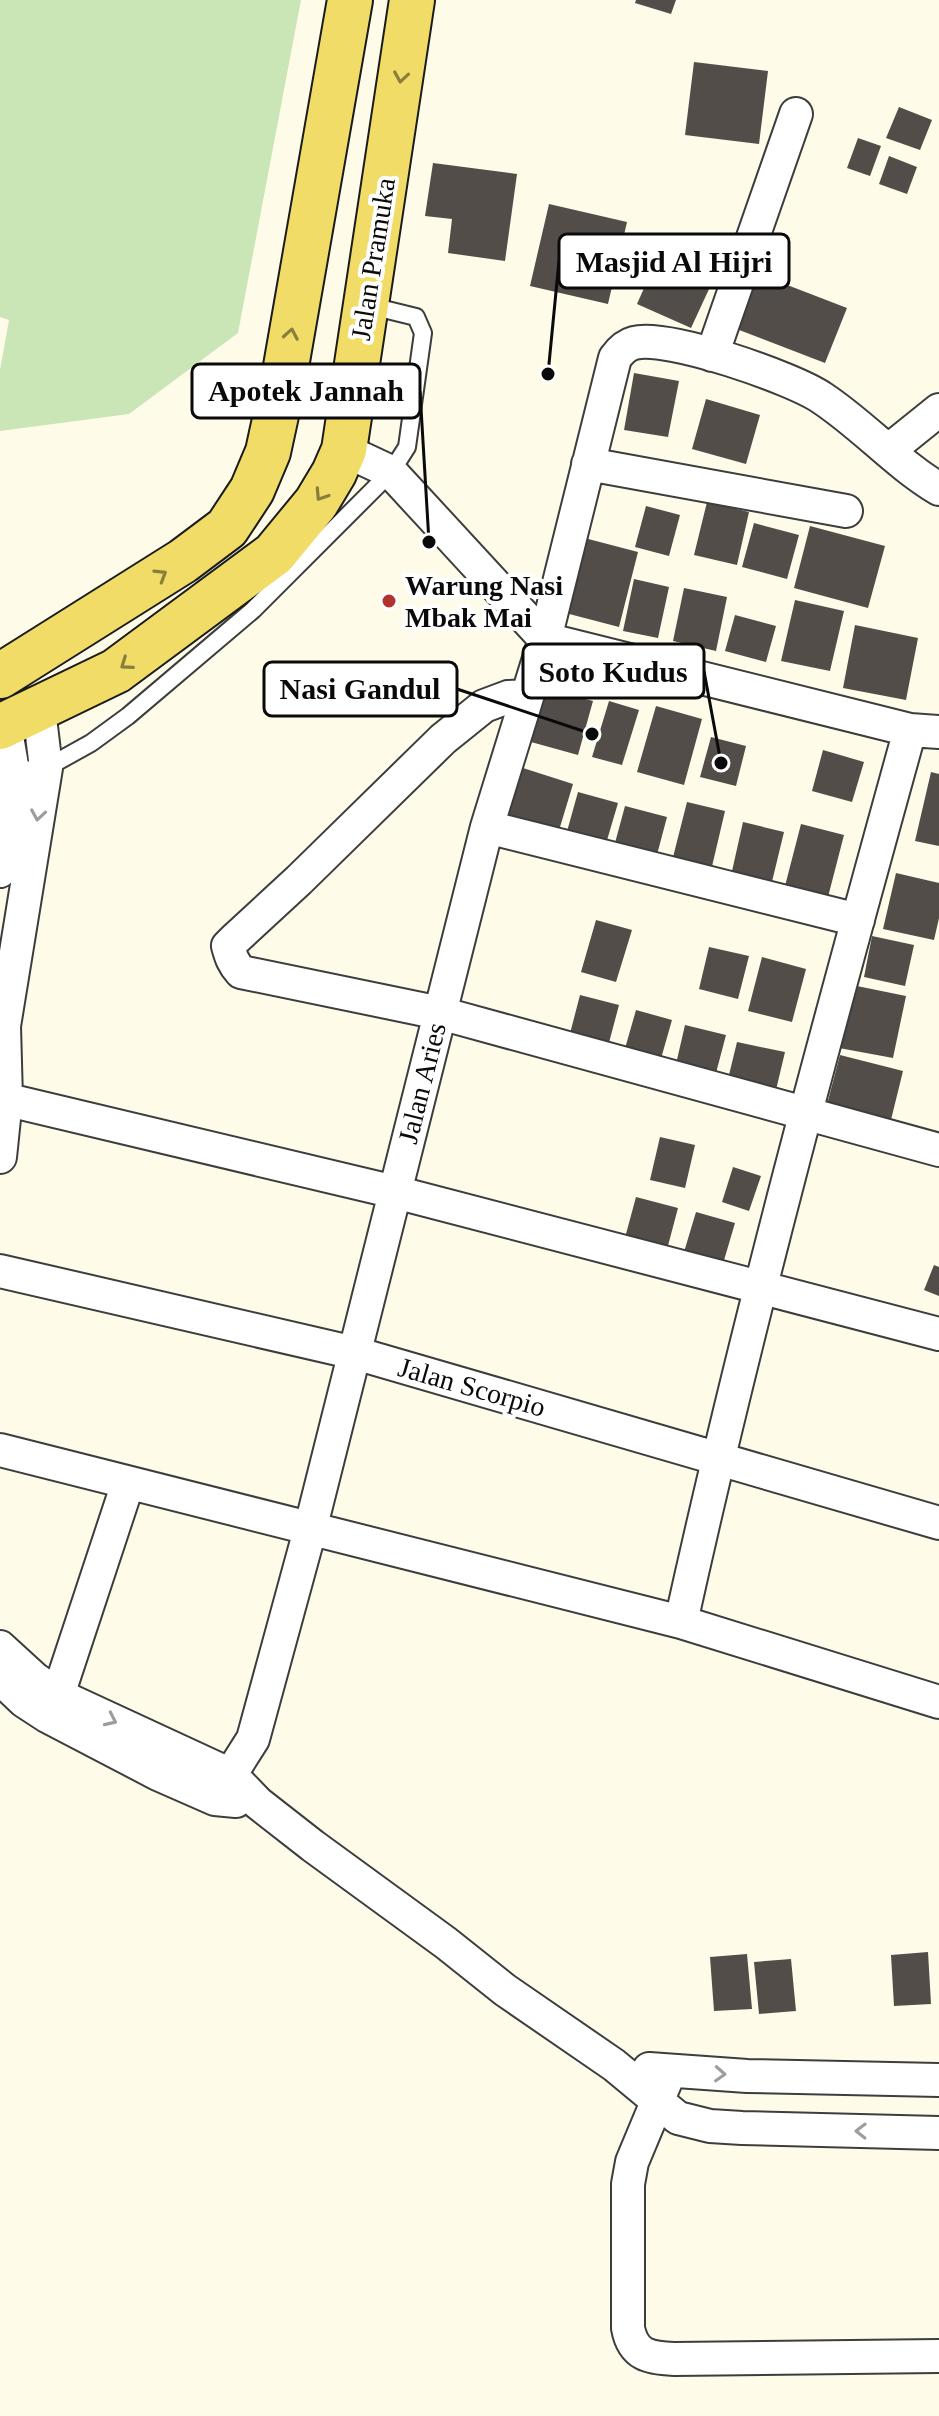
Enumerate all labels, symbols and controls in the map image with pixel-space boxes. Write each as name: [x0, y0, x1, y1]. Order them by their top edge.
one-way arrow: [393, 70, 410, 84]
street label: Jalan Pramuka: [345, 175, 401, 342]
callout: Masjid Al Hijri: [559, 234, 789, 288]
text: Masjid Al Hijri: [576, 245, 772, 278]
one-way arrow: [282, 327, 299, 341]
callout: Apotek Jannah: [192, 364, 420, 418]
text: Apotek Jannah: [208, 374, 404, 407]
one-way arrow: [315, 486, 330, 501]
one-way arrow: [152, 569, 167, 585]
place label: Warung Nasi Mbak Mai: [405, 570, 563, 633]
marker: Warung Nasi Mbak Mai: [380, 592, 398, 610]
callout: Soto Kudus: [523, 644, 704, 698]
one-way arrow: [120, 654, 134, 669]
text: Soto Kudus: [538, 655, 688, 688]
callout: Nasi Gandul: [264, 662, 457, 716]
text: Nasi Gandul: [280, 672, 440, 705]
one-way arrow: [31, 808, 48, 821]
street label: Jalan Aries: [392, 1019, 452, 1147]
street label: Jalan Scorpio: [395, 1351, 549, 1423]
one-way arrow: [103, 1710, 117, 1726]
one-way arrow: [714, 2065, 727, 2082]
one-way arrow: [854, 2123, 867, 2140]

